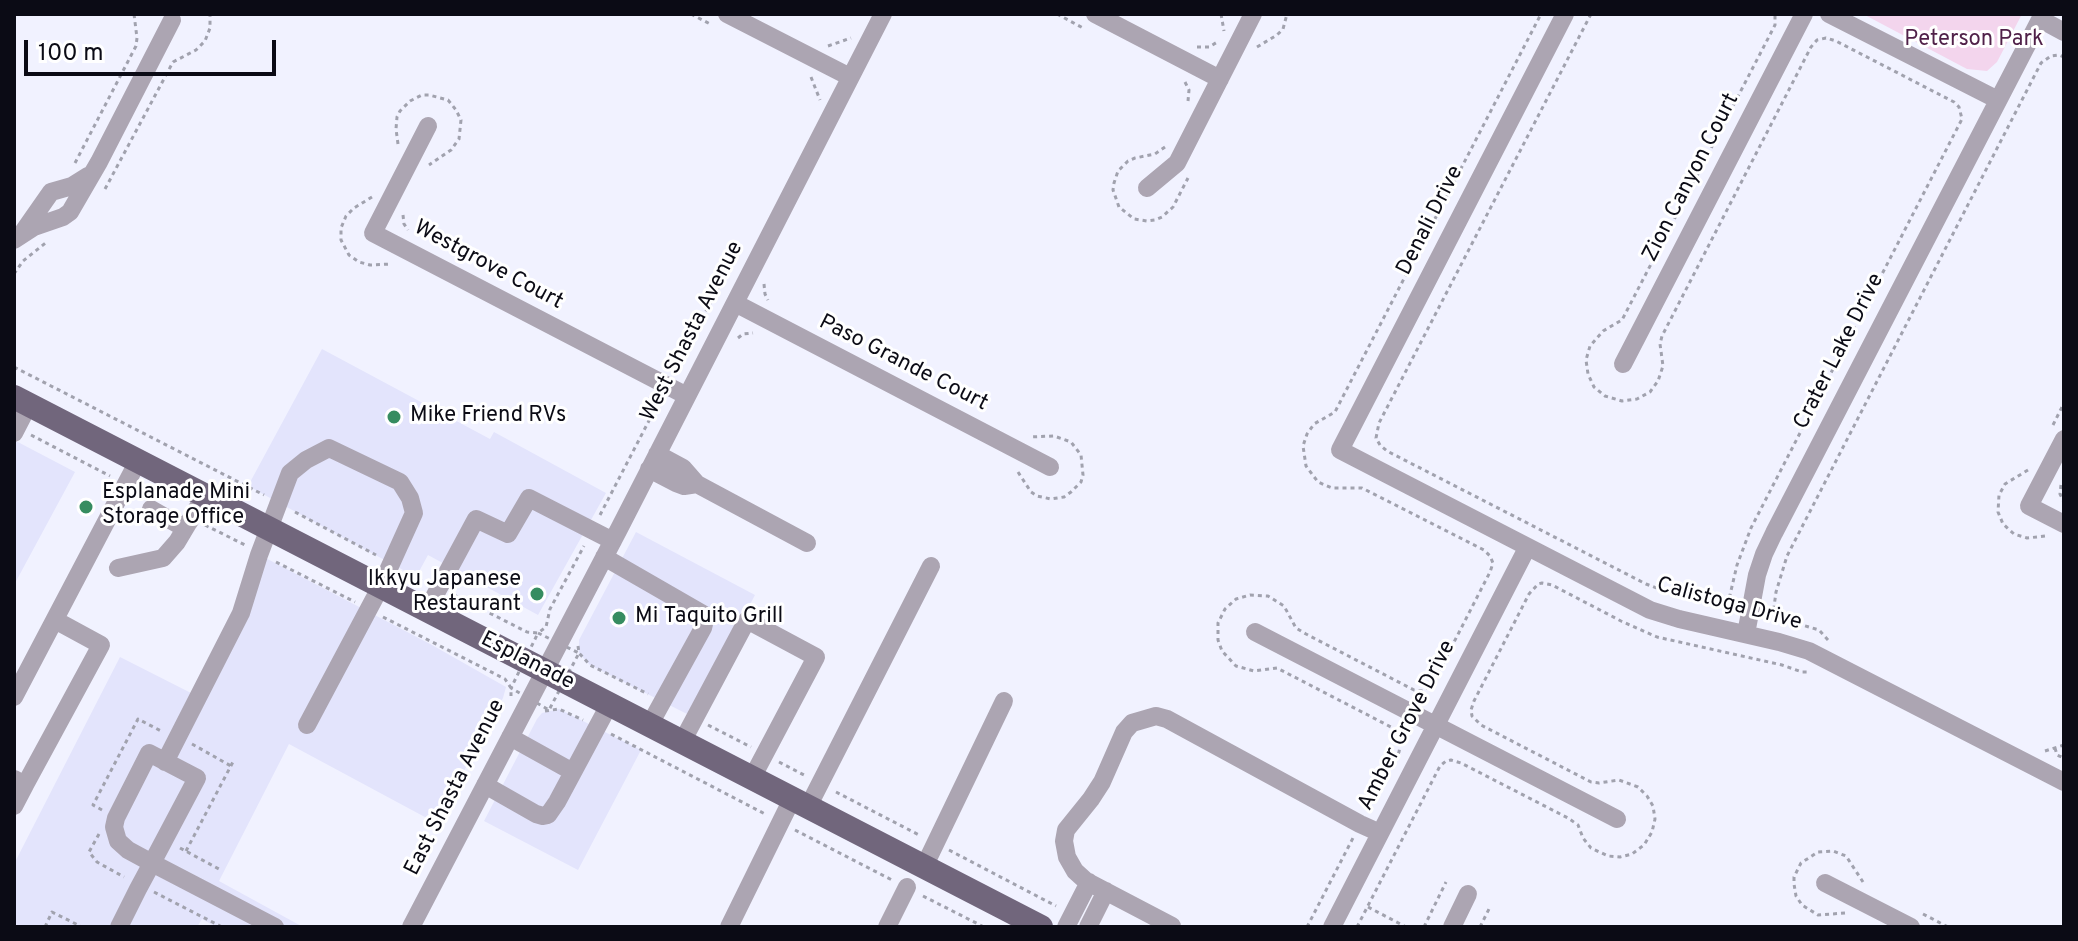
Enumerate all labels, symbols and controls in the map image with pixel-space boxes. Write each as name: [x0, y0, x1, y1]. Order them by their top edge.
scale bar: [28, 24, 280, 74]
park label: Peterson Park: [1904, 28, 2044, 54]
text: 100 m: [38, 39, 104, 69]
street label: Zion Canyon Court: [1638, 89, 1746, 267]
street label: Denali Drive: [1392, 162, 1470, 280]
street label: Westgrove Court: [409, 216, 567, 316]
street label: West Shasta Avenue: [636, 237, 750, 427]
street label: Crater Lake Drive: [1789, 270, 1891, 434]
street label: Paso Grande Court: [814, 310, 992, 418]
place label: Mike Friend RVs: [410, 404, 566, 430]
marker: Mike Friend RVs: [385, 408, 403, 426]
place label: Esplanade Mini Storage Office: [102, 481, 250, 532]
marker: Esplanade Mini Storage Office: [77, 498, 95, 516]
place label: Ikkyu Japanese Restaurant: [368, 568, 521, 620]
street label: Calistoga Drive: [1653, 573, 1805, 637]
marker: Ikkyu Japanese Restaurant: [528, 585, 546, 603]
place label: Mi Taquito Grill: [635, 605, 783, 631]
marker: Mi Taquito Grill: [610, 609, 628, 627]
street label: Esplanade: [476, 627, 578, 697]
street label: Amber Grove Drive: [1354, 636, 1462, 816]
street label: East Shasta Avenue: [400, 696, 512, 880]

